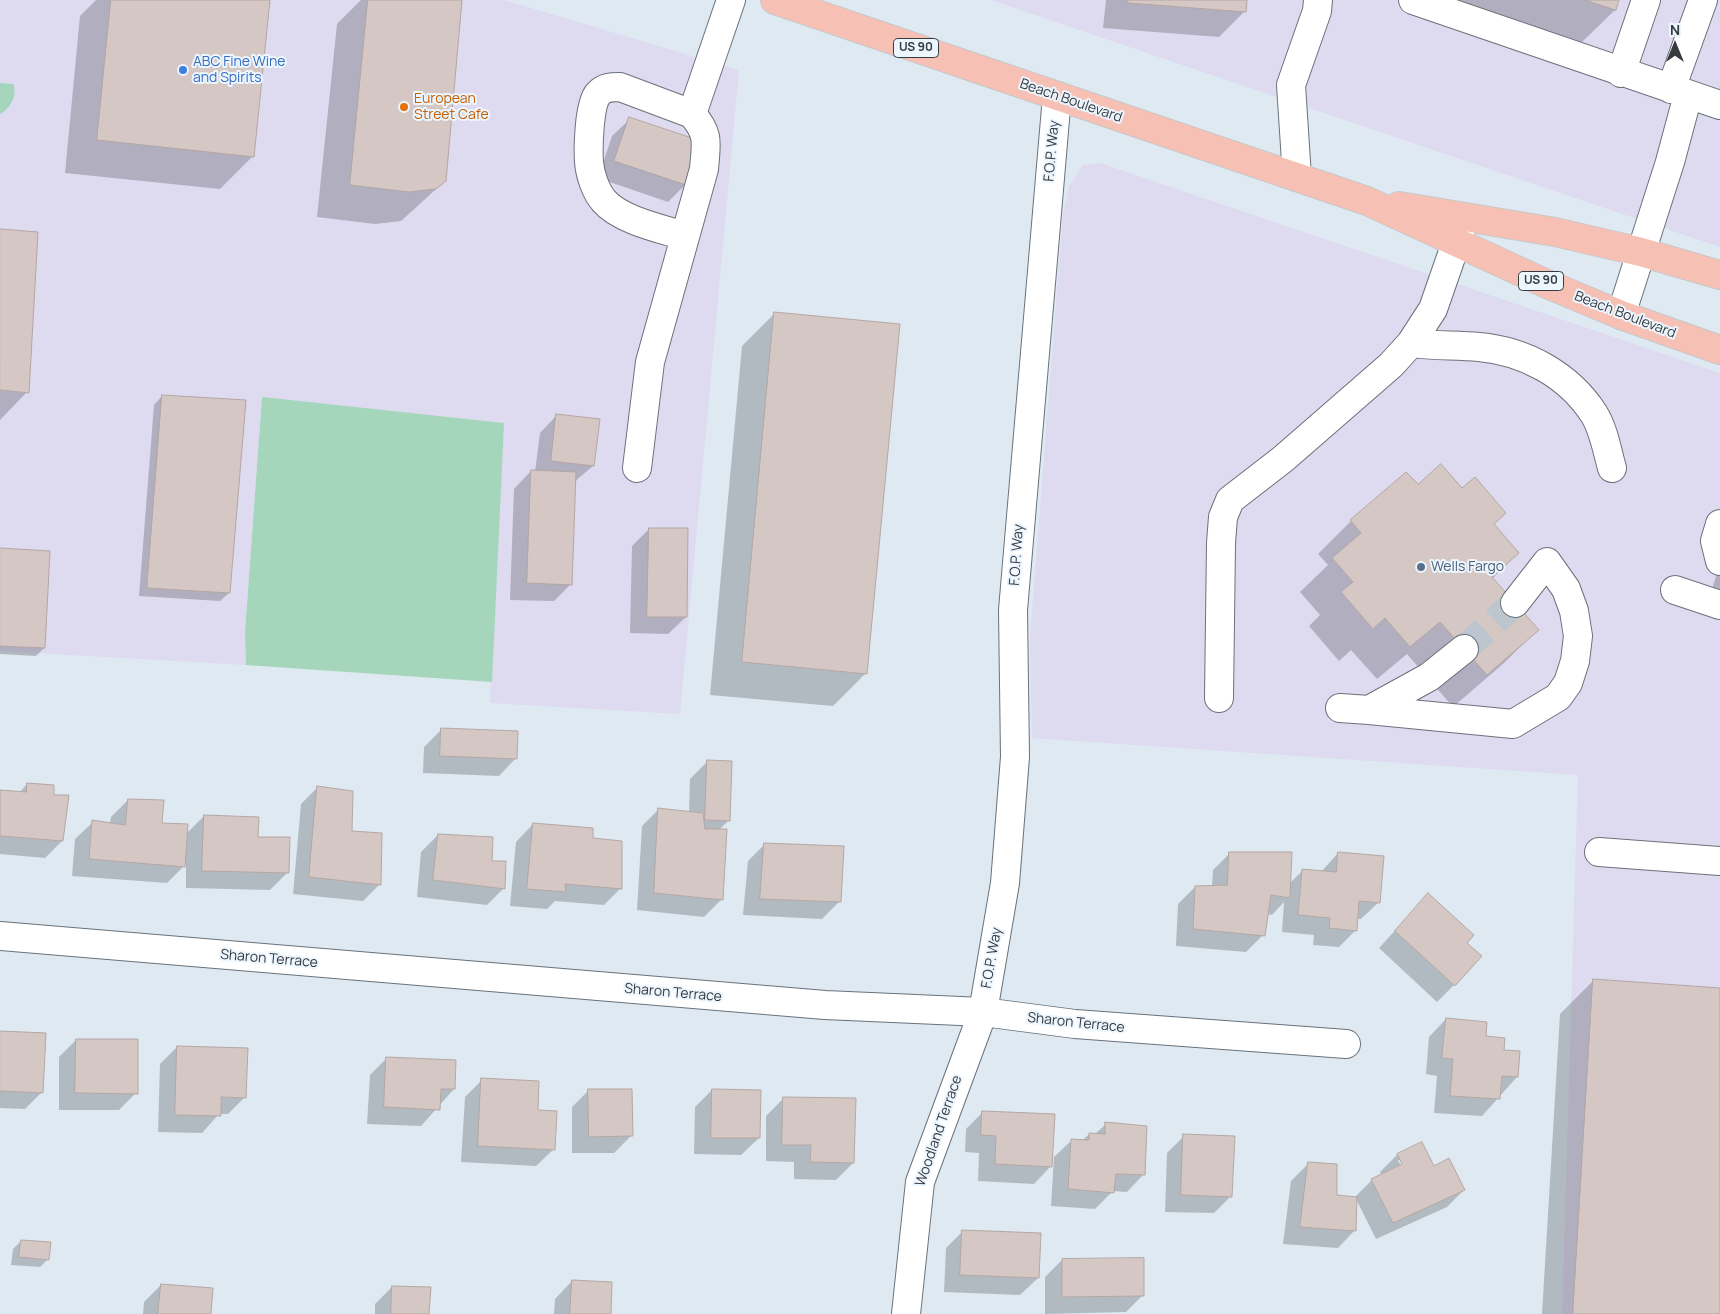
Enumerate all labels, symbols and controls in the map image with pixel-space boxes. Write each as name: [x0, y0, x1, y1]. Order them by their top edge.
north arrow: [1650, 20, 1700, 70]
text: N: [1670, 20, 1680, 39]
road number: US 90: [894, 38, 938, 58]
place label: ABC Fine Wine and Spirits: [193, 54, 285, 86]
marker: ABC Fine Wine and Spirits: [177, 64, 189, 76]
street label: Beach Boulevard: [1018, 76, 1124, 126]
place label: European Street Cafe: [414, 91, 489, 124]
marker: European Street Cafe: [398, 101, 410, 113]
street label: F.O.P. Way: [1041, 120, 1063, 182]
road number: US 90: [1518, 272, 1564, 290]
street label: Beach Boulevard: [1572, 288, 1678, 342]
street label: F.O.P. Way: [1006, 524, 1028, 586]
place label: Wells Fargo: [1431, 559, 1504, 575]
marker: Wells Fargo: [1415, 561, 1427, 573]
street label: F.O.P. Way: [978, 926, 1006, 990]
street label: Sharon Terrace: [220, 946, 318, 972]
street label: Sharon Terrace: [624, 980, 722, 1006]
street label: Sharon Terrace: [1027, 1010, 1125, 1036]
street label: Woodland Terrace: [912, 1073, 966, 1189]

